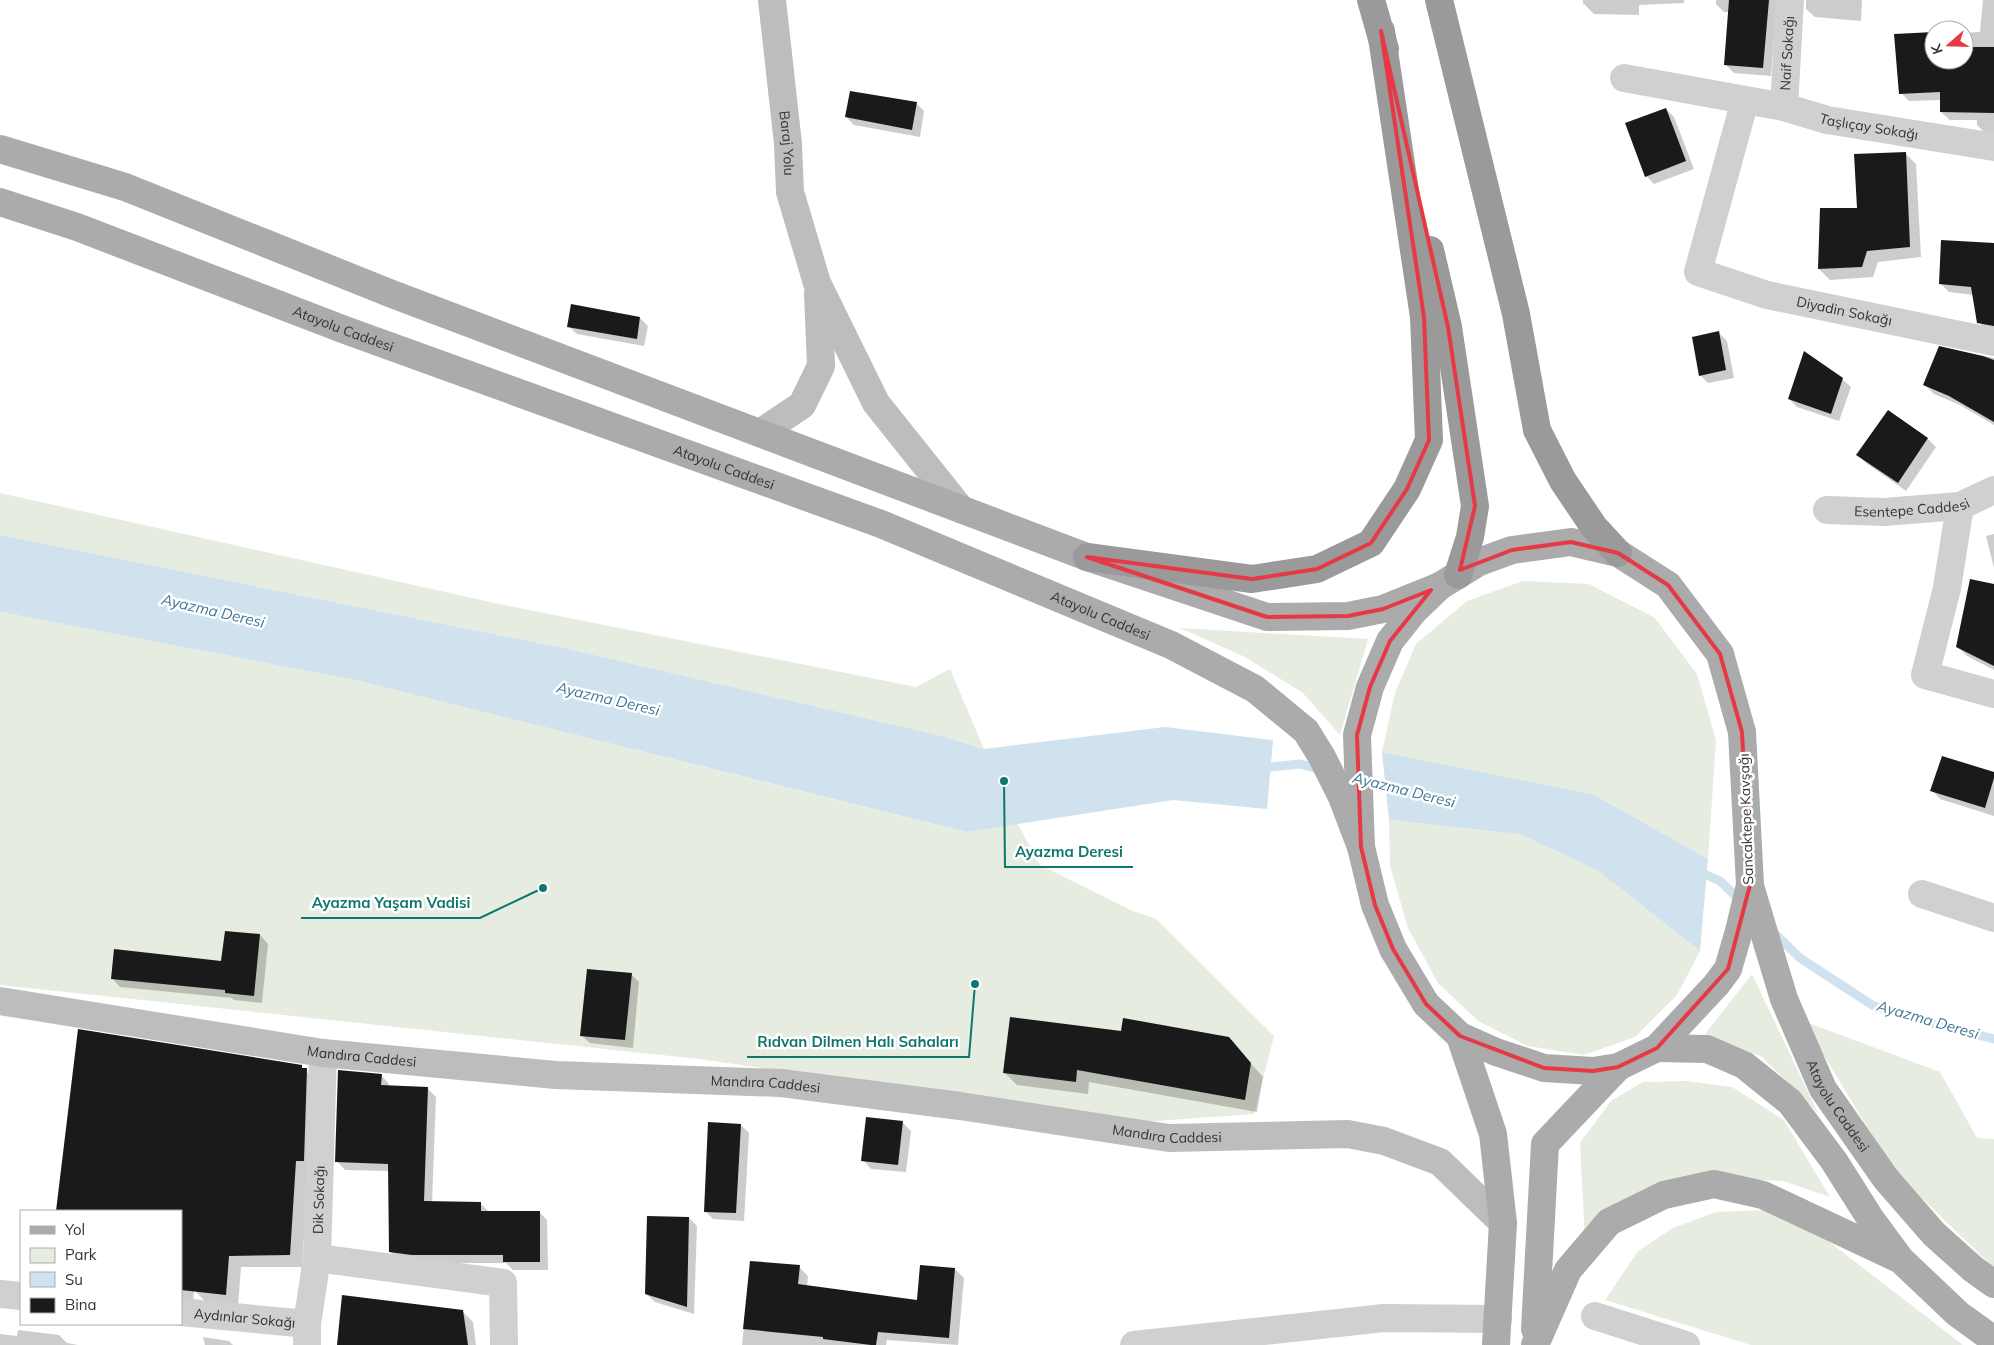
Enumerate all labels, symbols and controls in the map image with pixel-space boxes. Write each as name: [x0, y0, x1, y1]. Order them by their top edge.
street label: Naif Sokağı: [1776, 15, 1798, 91]
north arrow: [1924, 20, 1974, 70]
text: K: [1927, 41, 1947, 57]
street label: Taşlıçay Sokağı: [1817, 109, 1920, 144]
street label: Baraj Yolu: [775, 110, 798, 176]
street label: Diyadin Sokağı: [1795, 292, 1894, 330]
street label: Atayolu Caddesi: [290, 302, 396, 356]
street label: Atayolu Caddesi: [671, 441, 777, 494]
street label: Esentepe Caddesi: [1854, 494, 1972, 521]
street label: Atayolu Caddesi: [1048, 587, 1153, 644]
water label: Ayazma Deresi: [159, 589, 267, 632]
water label: Ayazma Deresi: [554, 677, 662, 720]
street label: Sancaktepe Kavşağı: [1735, 753, 1757, 885]
water label: Ayazma Deresi: [1350, 767, 1458, 812]
callout: Ayazma Deresi: [1005, 837, 1133, 867]
text: Ayazma Deresi: [1015, 842, 1123, 861]
callout: Ayazma Yaşam Vadisi: [301, 888, 480, 918]
text: Ayazma Yaşam Vadisi: [312, 893, 470, 912]
water label: Ayazma Deresi: [1874, 996, 1982, 1043]
callout: Rıdvan Dilmen Halı Sahaları: [747, 1027, 969, 1057]
text: Rıdvan Dilmen Halı Sahaları: [757, 1032, 959, 1051]
street label: Mandıra Caddesi: [306, 1042, 417, 1071]
street label: Atayolu Caddesi: [1802, 1057, 1873, 1156]
street label: Mandıra Caddesi: [710, 1072, 821, 1097]
street label: Mandıra Caddesi: [1111, 1120, 1222, 1147]
street label: Dik Sokağı: [309, 1165, 329, 1234]
legend: [20, 1210, 182, 1325]
text: Yol: [64, 1220, 85, 1239]
text: Park: [65, 1245, 97, 1264]
text: Su: [65, 1270, 83, 1289]
text: Bina: [65, 1295, 97, 1314]
street label: Aydınlar Sokağı: [193, 1304, 296, 1332]

